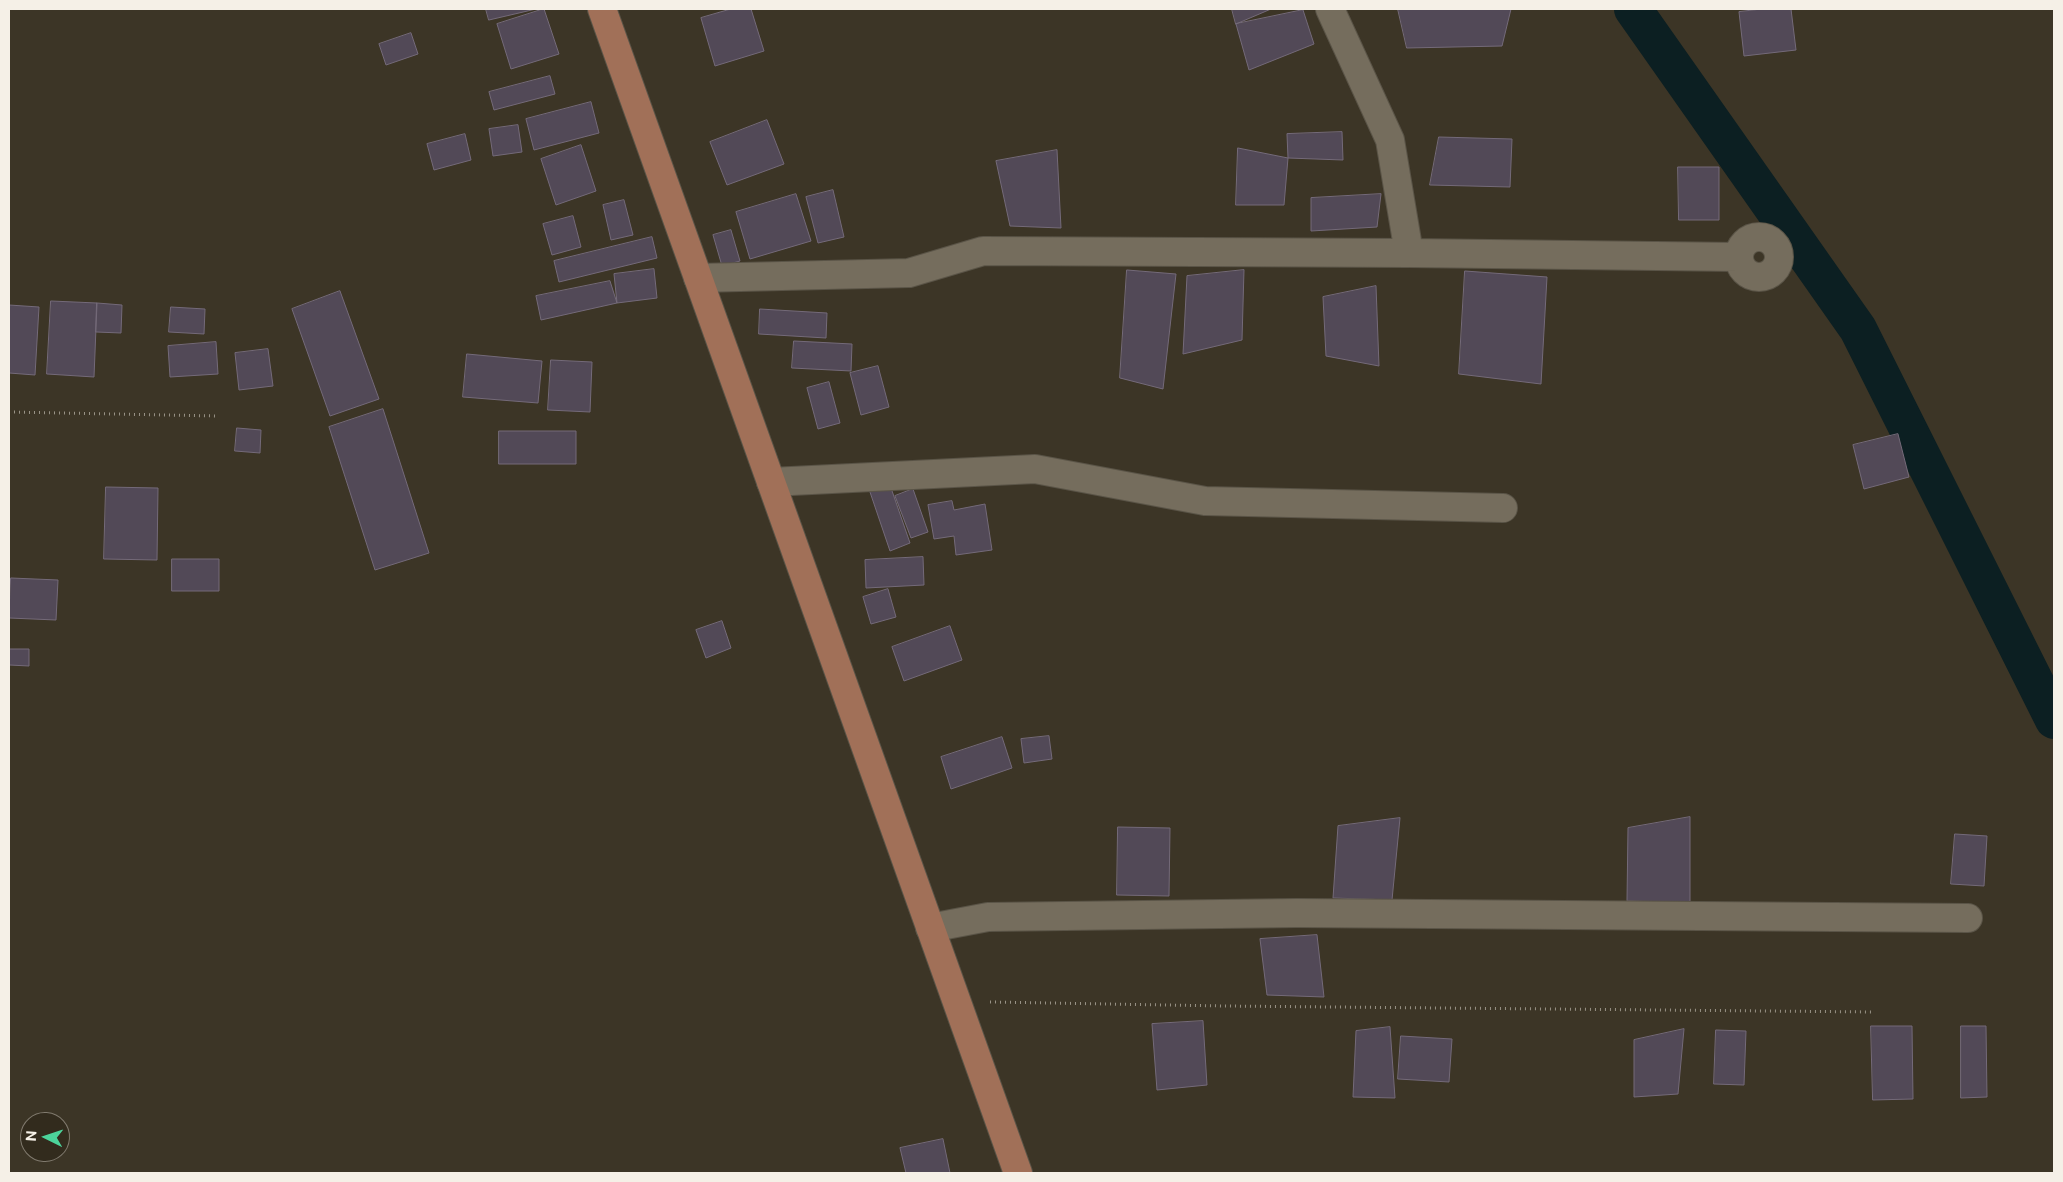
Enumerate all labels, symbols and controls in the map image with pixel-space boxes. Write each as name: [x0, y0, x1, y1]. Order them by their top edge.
north arrow: [20, 1112, 70, 1162]
text: N: [23, 1130, 39, 1142]

